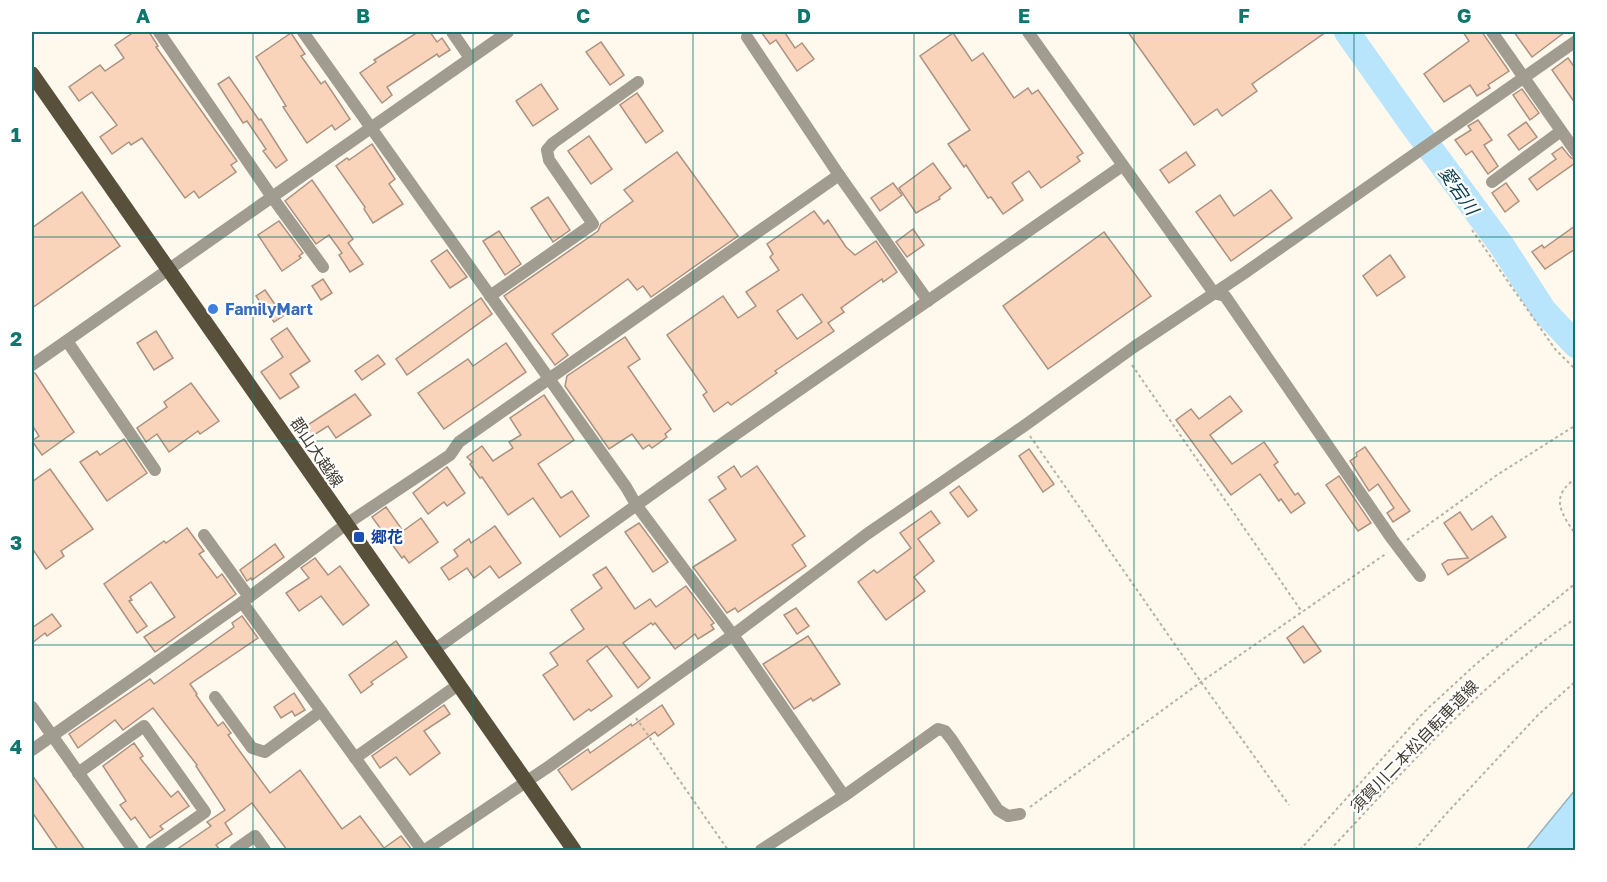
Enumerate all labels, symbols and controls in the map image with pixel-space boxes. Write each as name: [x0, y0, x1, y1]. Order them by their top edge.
text: A: [136, 3, 150, 27]
text: B: [356, 3, 370, 27]
text: C: [576, 3, 590, 27]
text: D: [797, 3, 811, 27]
text: E: [1018, 3, 1030, 27]
text: F: [1238, 3, 1250, 27]
text: G: [1457, 3, 1471, 27]
text: 1: [11, 122, 21, 146]
water label: 愛宕川: [1435, 162, 1485, 220]
place label: FamilyMart: [225, 299, 313, 319]
marker: FamilyMart: [206, 302, 220, 316]
text: 2: [10, 326, 22, 350]
street label: 郡山大越線: [286, 413, 348, 491]
place label: 郷花: [371, 527, 403, 547]
text: 3: [10, 530, 22, 554]
marker: 郷花: [352, 530, 366, 544]
street label: 須賀川二本松自転車道線: [1346, 676, 1482, 816]
text: 4: [10, 734, 22, 758]

